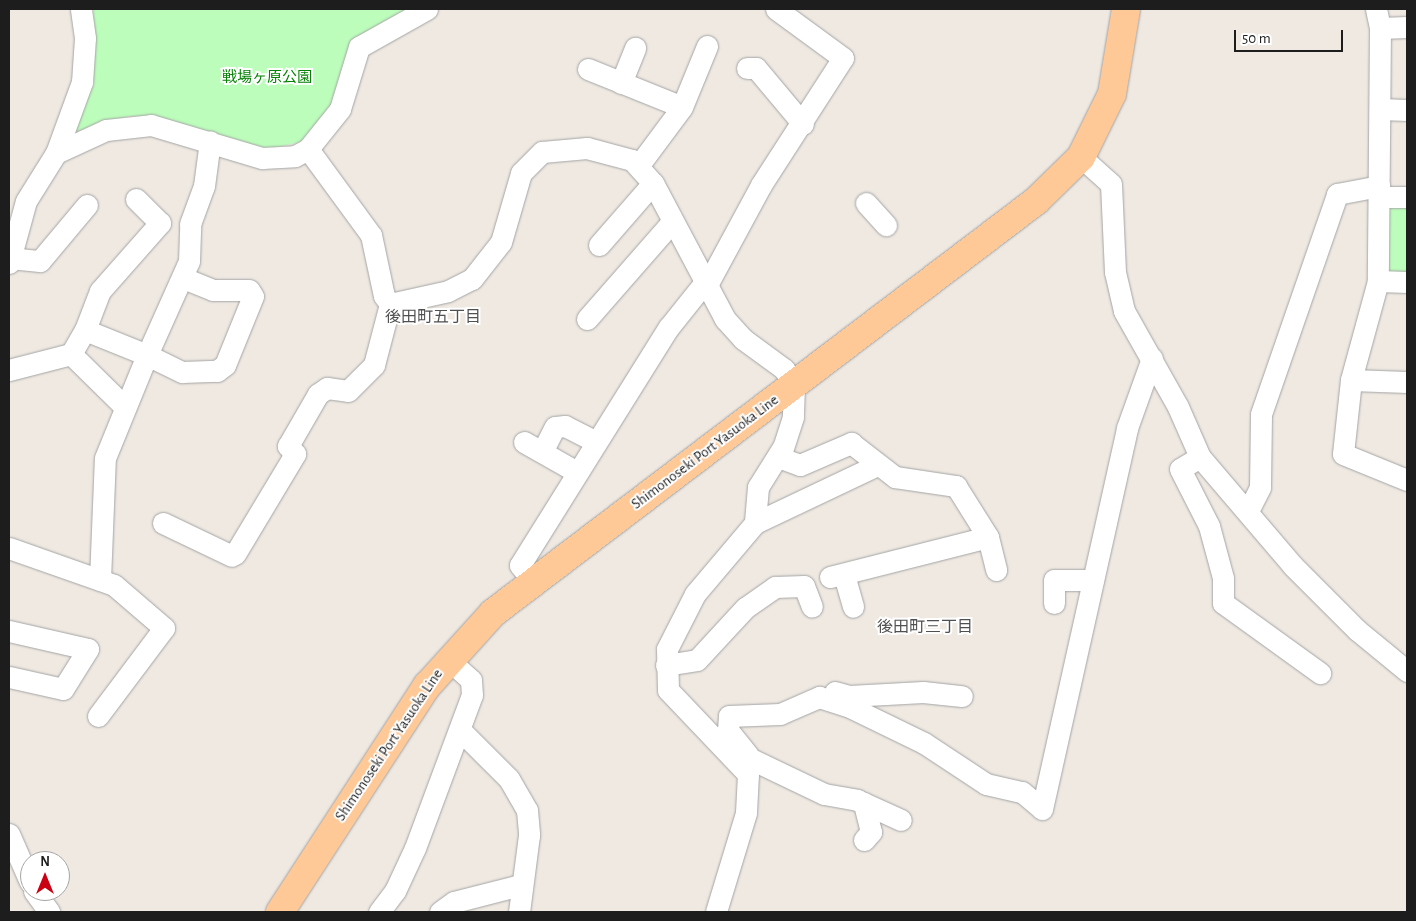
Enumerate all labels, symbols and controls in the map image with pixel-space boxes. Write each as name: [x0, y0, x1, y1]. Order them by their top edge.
scale bar: [1236, 20, 1345, 52]
text: 50 m: [1242, 31, 1271, 46]
park label: 戦場ヶ原公園: [222, 69, 312, 87]
district label: 後田町五丁目: [385, 307, 481, 327]
street label: Shimonoseki Port Yasuoka Line: [628, 391, 782, 513]
district label: 後田町三丁目: [877, 617, 973, 637]
street label: Shimonoseki Port Yasuoka Line: [331, 666, 447, 824]
north arrow: [20, 851, 70, 901]
text: N: [40, 855, 50, 869]

